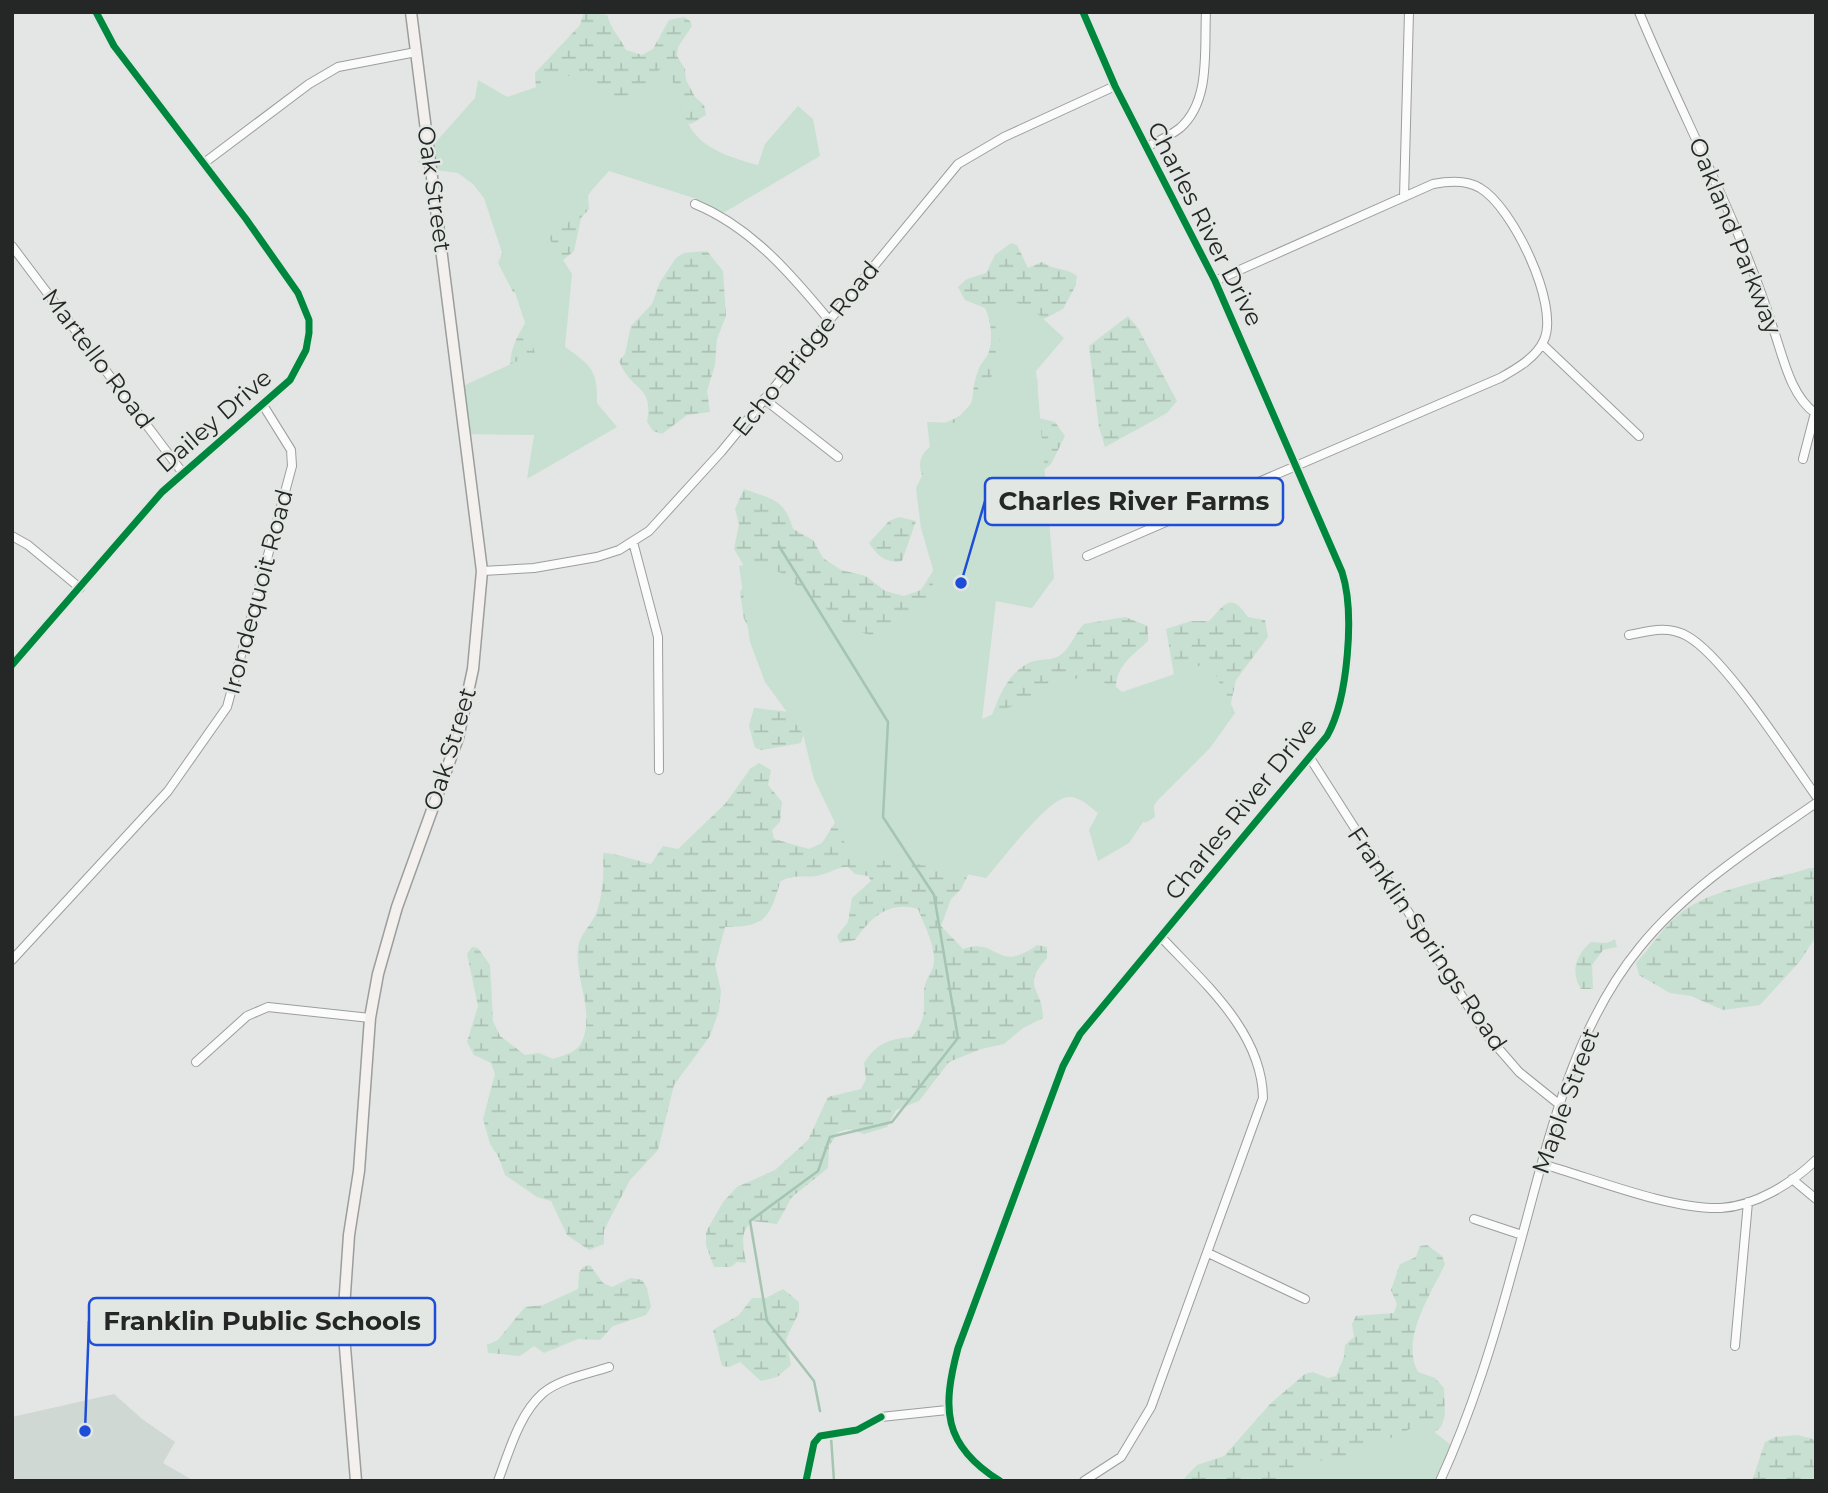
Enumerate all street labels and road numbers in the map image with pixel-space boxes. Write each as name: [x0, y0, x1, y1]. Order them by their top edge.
street label: Charles River Drive: [1141, 117, 1270, 331]
street label: Oak Street: [411, 124, 458, 254]
street label: Oakland Parkway: [1683, 133, 1788, 338]
street label: Echo Bridge Road: [726, 255, 885, 442]
street label: Martello Road: [36, 283, 160, 434]
street label: Dailey Drive: [150, 363, 277, 479]
street label: Irondequoit Road: [216, 486, 299, 698]
street label: Oak Street: [417, 683, 482, 814]
street label: Charles River Drive: [1158, 712, 1323, 905]
street label: Franklin Springs Road: [1342, 821, 1513, 1056]
street label: Maple Street: [1526, 1024, 1605, 1178]

